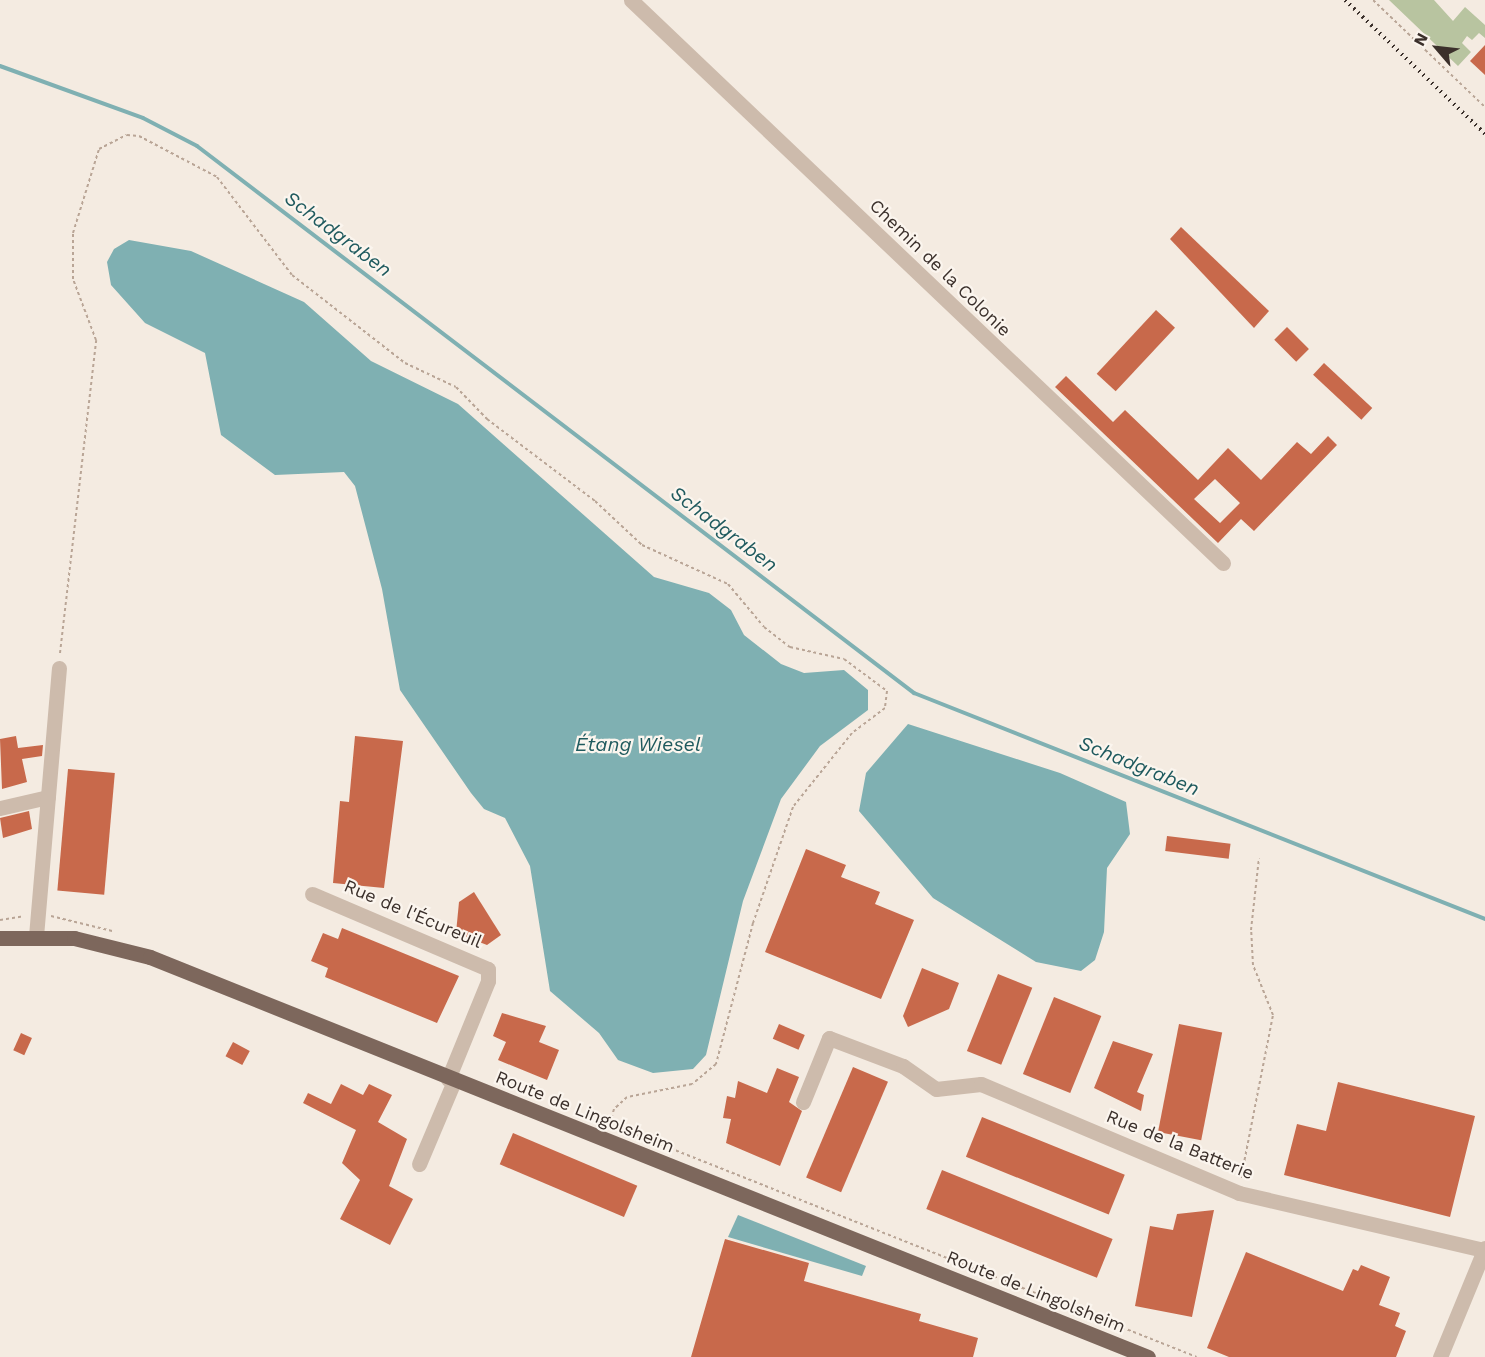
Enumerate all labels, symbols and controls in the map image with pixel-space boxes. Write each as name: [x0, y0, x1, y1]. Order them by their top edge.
north arrow: [1407, 18, 1467, 78]
text: N: [1409, 30, 1432, 49]
water label: Schadgraben: [280, 186, 396, 282]
street label: Chemin de la Colonie: [865, 195, 1015, 341]
water label: Schadgraben: [666, 481, 782, 577]
water label: Schadgraben: [1075, 731, 1203, 801]
water label: Étang Wiesel: [575, 732, 701, 756]
street label: Rue de l'Écureuil: [341, 875, 485, 953]
street label: Route de Lingolsheim: [492, 1066, 678, 1158]
street label: Rue de la Batterie: [1103, 1105, 1257, 1185]
street label: Route de Lingolsheim: [943, 1246, 1129, 1338]

